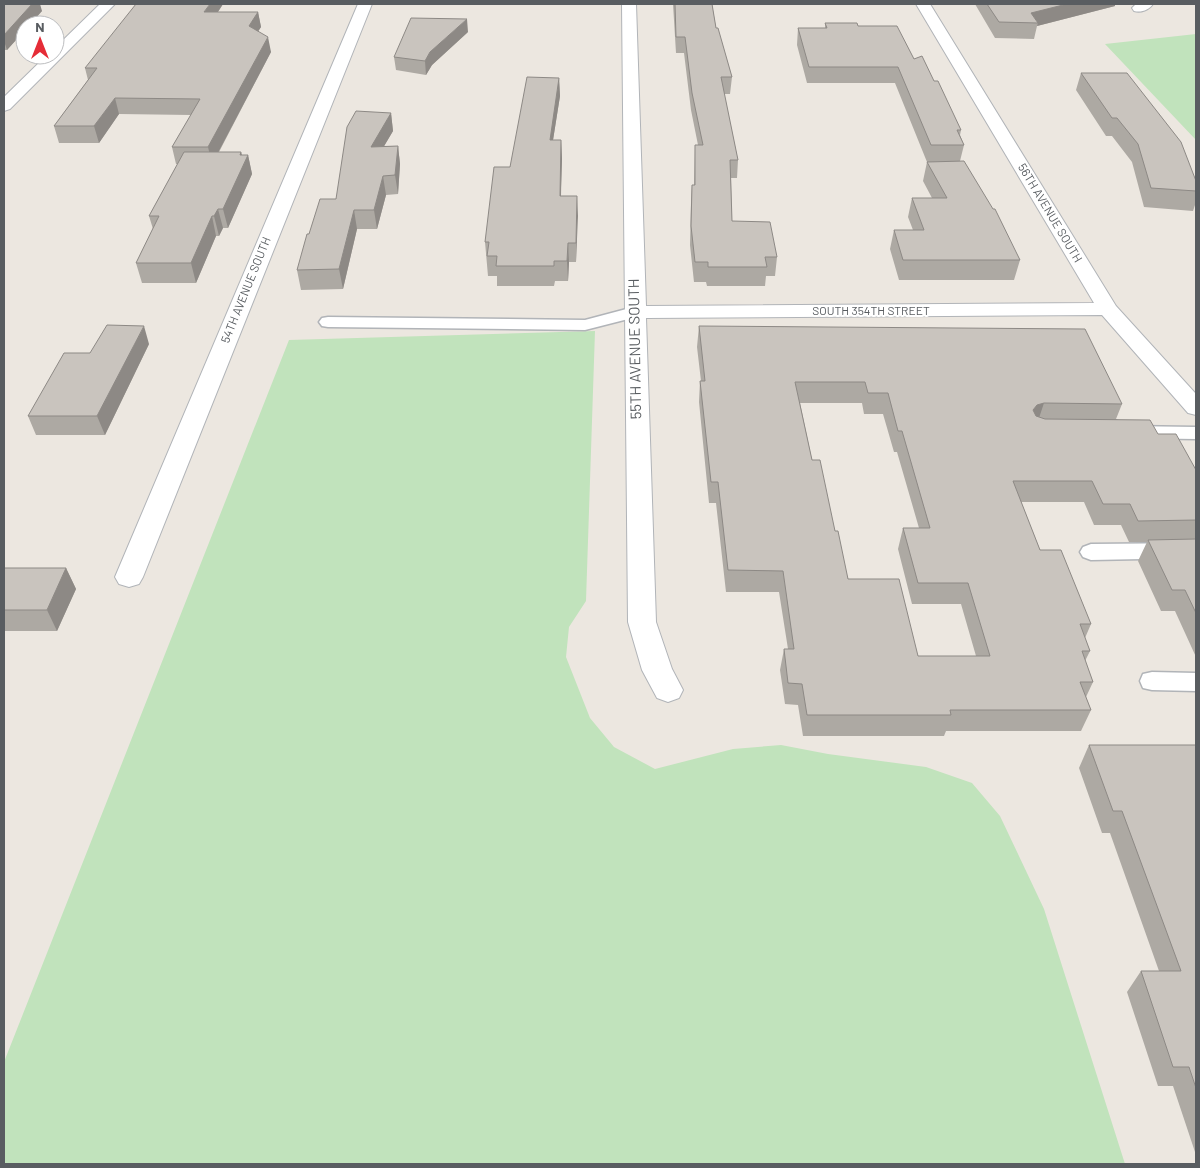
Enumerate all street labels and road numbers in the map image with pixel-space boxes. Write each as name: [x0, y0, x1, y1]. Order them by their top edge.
street label: 56TH AVENUE SOUTH: [1016, 161, 1086, 264]
street label: 54TH AVENUE SOUTH: [217, 235, 273, 345]
street label: 55TH AVENUE SOUTH: [624, 278, 644, 420]
street label: SOUTH 354TH STREET: [812, 303, 930, 317]

